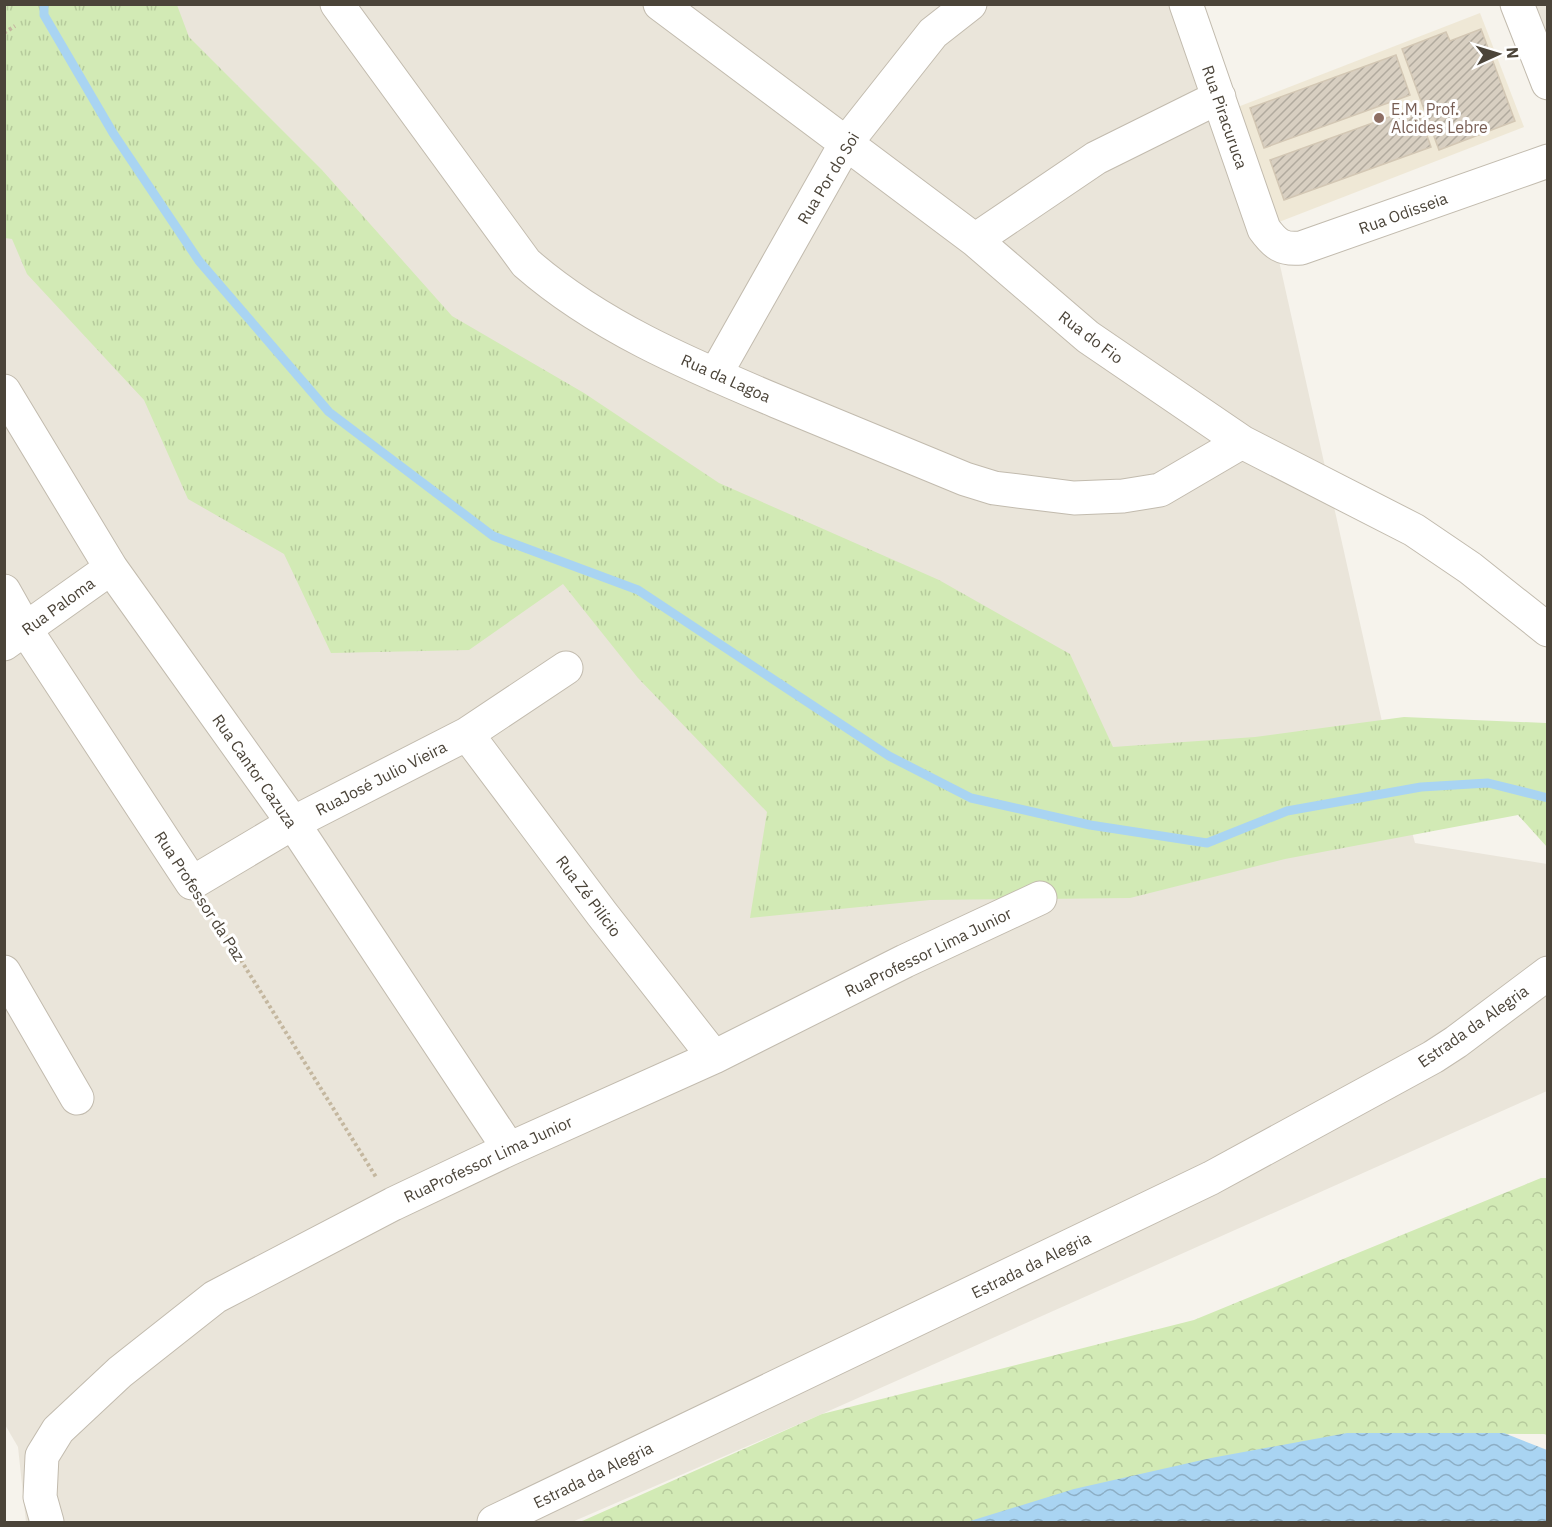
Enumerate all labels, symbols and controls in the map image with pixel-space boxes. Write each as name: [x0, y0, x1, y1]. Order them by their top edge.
north arrow: [1468, 24, 1528, 84]
text: N: [1503, 46, 1523, 59]
street label: Rua Piracuruca: [1198, 63, 1252, 172]
place label: E.M. Prof. Alcides Lebre: [1391, 99, 1488, 137]
marker: E.M. Prof. Alcides Lebre: [1372, 111, 1386, 125]
street label: Rua Por do Soi: [793, 128, 863, 228]
street label: Rua Odisseia: [1356, 188, 1451, 238]
street label: Rua do Fio: [1055, 306, 1127, 368]
street label: Rua da Lagoa: [678, 349, 774, 407]
street label: Rua Paloma: [18, 573, 99, 639]
street label: Rua Cantor Cazuza: [208, 710, 302, 832]
street label: RuaJosé Julio Vieira: [312, 736, 450, 820]
street label: Rua Professor da Paz: [151, 827, 249, 965]
street label: Rua Zé Pilício: [552, 851, 626, 941]
street label: RuaProfessor Lima Junior: [841, 903, 1015, 1001]
street label: Estrada da Alegria: [1414, 980, 1533, 1072]
street label: RuaProfessor Lima Junior: [401, 1111, 576, 1207]
street label: Estrada da Alegria: [968, 1227, 1094, 1303]
street label: Estrada da Alegria: [530, 1437, 656, 1513]

